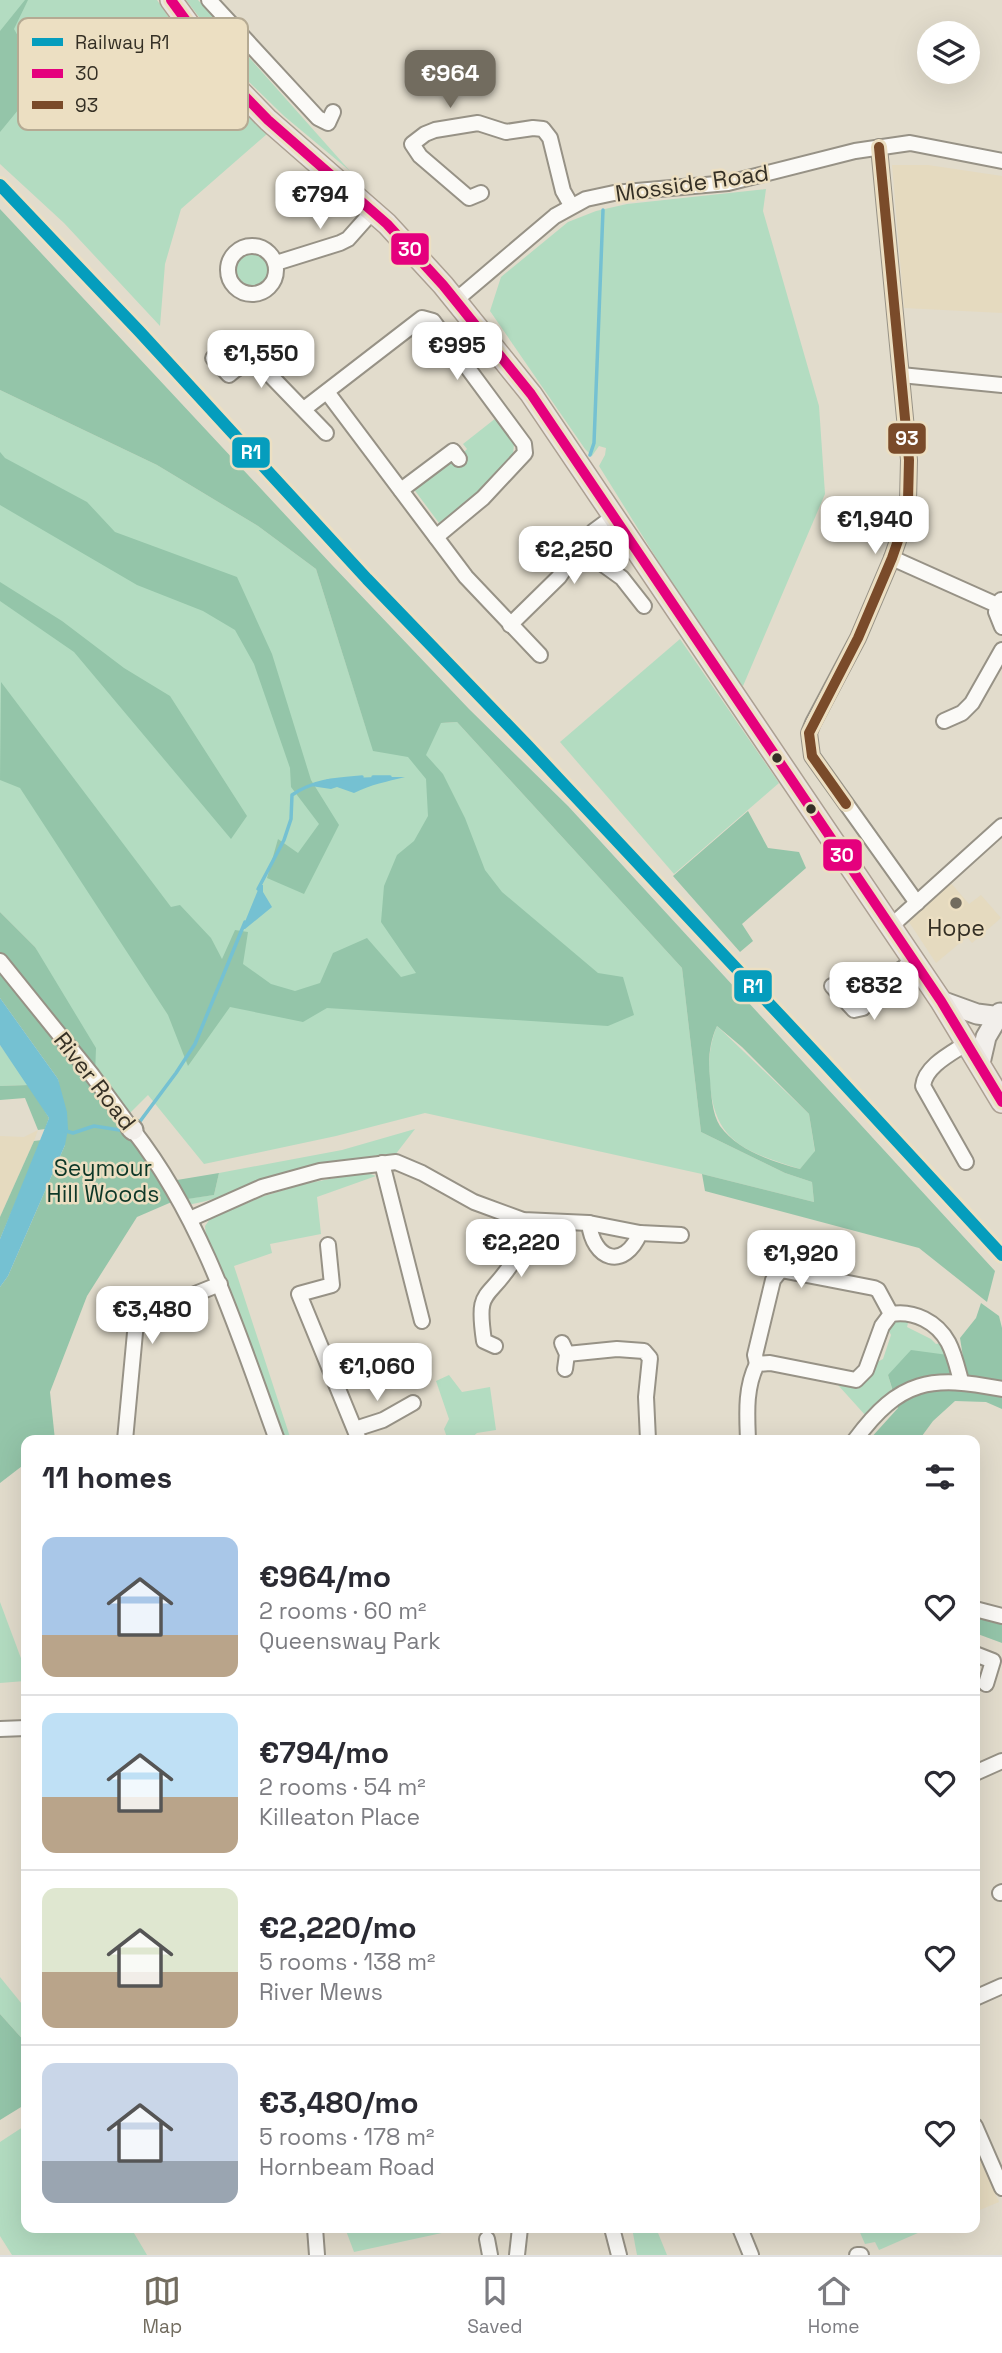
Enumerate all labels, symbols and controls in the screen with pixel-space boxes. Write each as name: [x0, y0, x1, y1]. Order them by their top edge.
legend: [18, 18, 248, 130]
map controls: [917, 21, 980, 84]
button: layers: [917, 21, 980, 84]
text: Railway R1: [75, 30, 169, 55]
pin: €964: [409, 50, 491, 110]
text: €964: [421, 58, 479, 88]
text: 30: [75, 61, 99, 86]
text: 93: [75, 93, 98, 118]
street label: Mosside Road: [613, 157, 771, 209]
pin: €794: [279, 172, 361, 231]
text: €794: [291, 179, 349, 209]
line badge: 30: [390, 232, 430, 266]
text: 30: [398, 237, 422, 262]
pin: €995: [416, 322, 498, 382]
pin: €1,550: [204, 330, 318, 390]
text: €995: [428, 330, 486, 360]
text: €1,550: [223, 338, 299, 368]
line badge: 93: [887, 422, 927, 455]
text: 93: [895, 426, 919, 451]
line badge: R1: [231, 436, 271, 469]
text: R1: [241, 440, 261, 465]
pin: €1,940: [818, 496, 932, 556]
text: €1,940: [837, 504, 913, 534]
pin: €2,250: [517, 526, 631, 586]
text: €2,250: [535, 534, 613, 564]
unlabelled marker: [770, 751, 784, 765]
unlabelled marker: [804, 802, 818, 816]
line badge: 30: [822, 838, 863, 872]
text: 30: [830, 843, 854, 868]
marker: Hope: [948, 895, 964, 911]
place label: Hope: [927, 913, 985, 943]
pin: €832: [833, 962, 915, 1022]
line badge: R1: [733, 969, 773, 1003]
text: €832: [845, 970, 903, 1000]
text: R1: [743, 974, 763, 999]
street label: River Road: [47, 1026, 143, 1136]
park label: Seymour Hill Woods: [47, 1153, 159, 1209]
pin: €2,220: [464, 1220, 578, 1279]
text: €2,220: [482, 1227, 560, 1257]
pin: €1,920: [744, 1230, 858, 1290]
text: €1,920: [763, 1238, 839, 1268]
pin: €3,480: [95, 1286, 209, 1346]
text: €3,480: [112, 1294, 192, 1324]
pin: €1,060: [320, 1344, 434, 1403]
text: €1,060: [339, 1351, 415, 1381]
text: 11 homes: [42, 1458, 172, 1497]
icon: filters: [921, 1458, 959, 1496]
text: €964/mo: [259, 1557, 391, 1596]
icon: home: [98, 1565, 182, 1649]
icon: heart: [921, 1588, 959, 1626]
text: 2 rooms · 60 m²: [259, 1596, 426, 1626]
text: Queensway Park: [259, 1626, 441, 1656]
text: €794/mo: [259, 1733, 389, 1772]
icon: home: [98, 1741, 182, 1825]
icon: heart: [921, 1764, 959, 1802]
text: 2 rooms · 54 m²: [259, 1772, 426, 1802]
text: Killeaton Place: [259, 1802, 420, 1832]
text: €2,220/mo: [259, 1908, 417, 1947]
icon: home: [98, 1916, 182, 2000]
icon: heart: [921, 1939, 959, 1977]
text: 5 rooms · 138 m²: [259, 1947, 435, 1977]
text: River Mews: [259, 1977, 383, 2007]
text: €3,480/mo: [259, 2083, 419, 2122]
icon: home: [98, 2091, 182, 2175]
icon: heart: [921, 2114, 959, 2152]
text: 5 rooms · 178 m²: [259, 2122, 434, 2152]
text: Hornbeam Road: [259, 2152, 435, 2182]
tab: Map: [143, 2272, 182, 2339]
tab: Saved: [467, 2272, 523, 2339]
tab: Home: [808, 2272, 859, 2339]

